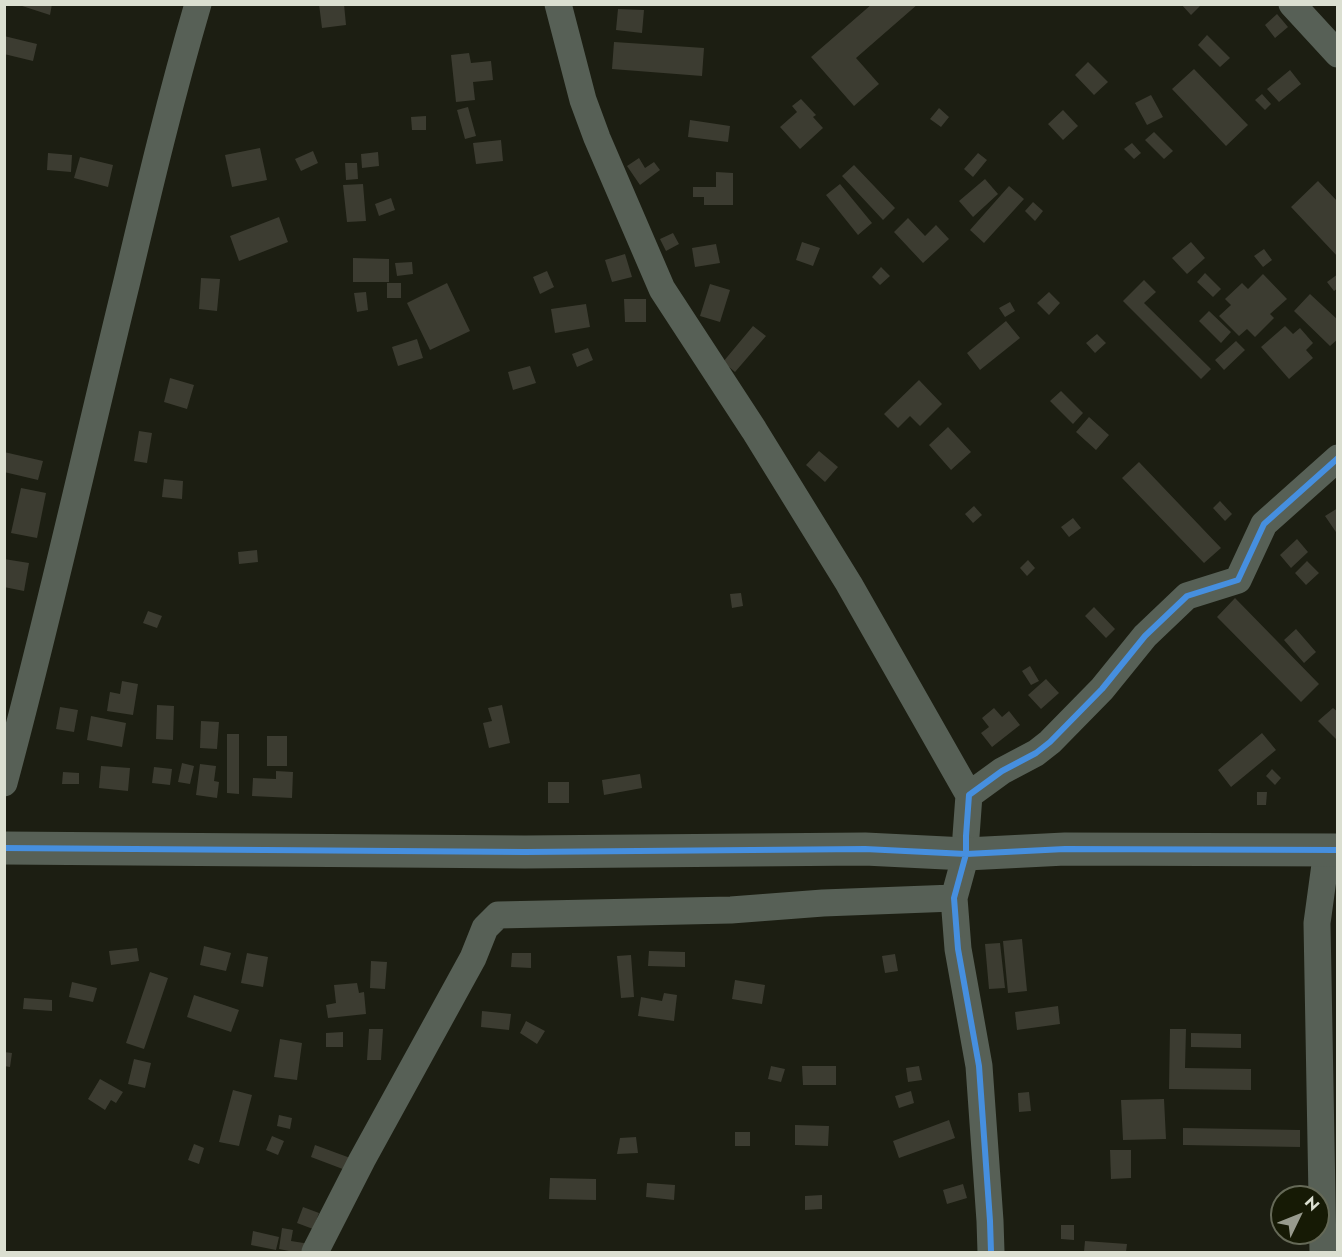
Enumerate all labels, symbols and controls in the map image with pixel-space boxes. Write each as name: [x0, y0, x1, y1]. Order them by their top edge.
north arrow: [1270, 1185, 1330, 1245]
text: N: [1299, 1191, 1325, 1216]

